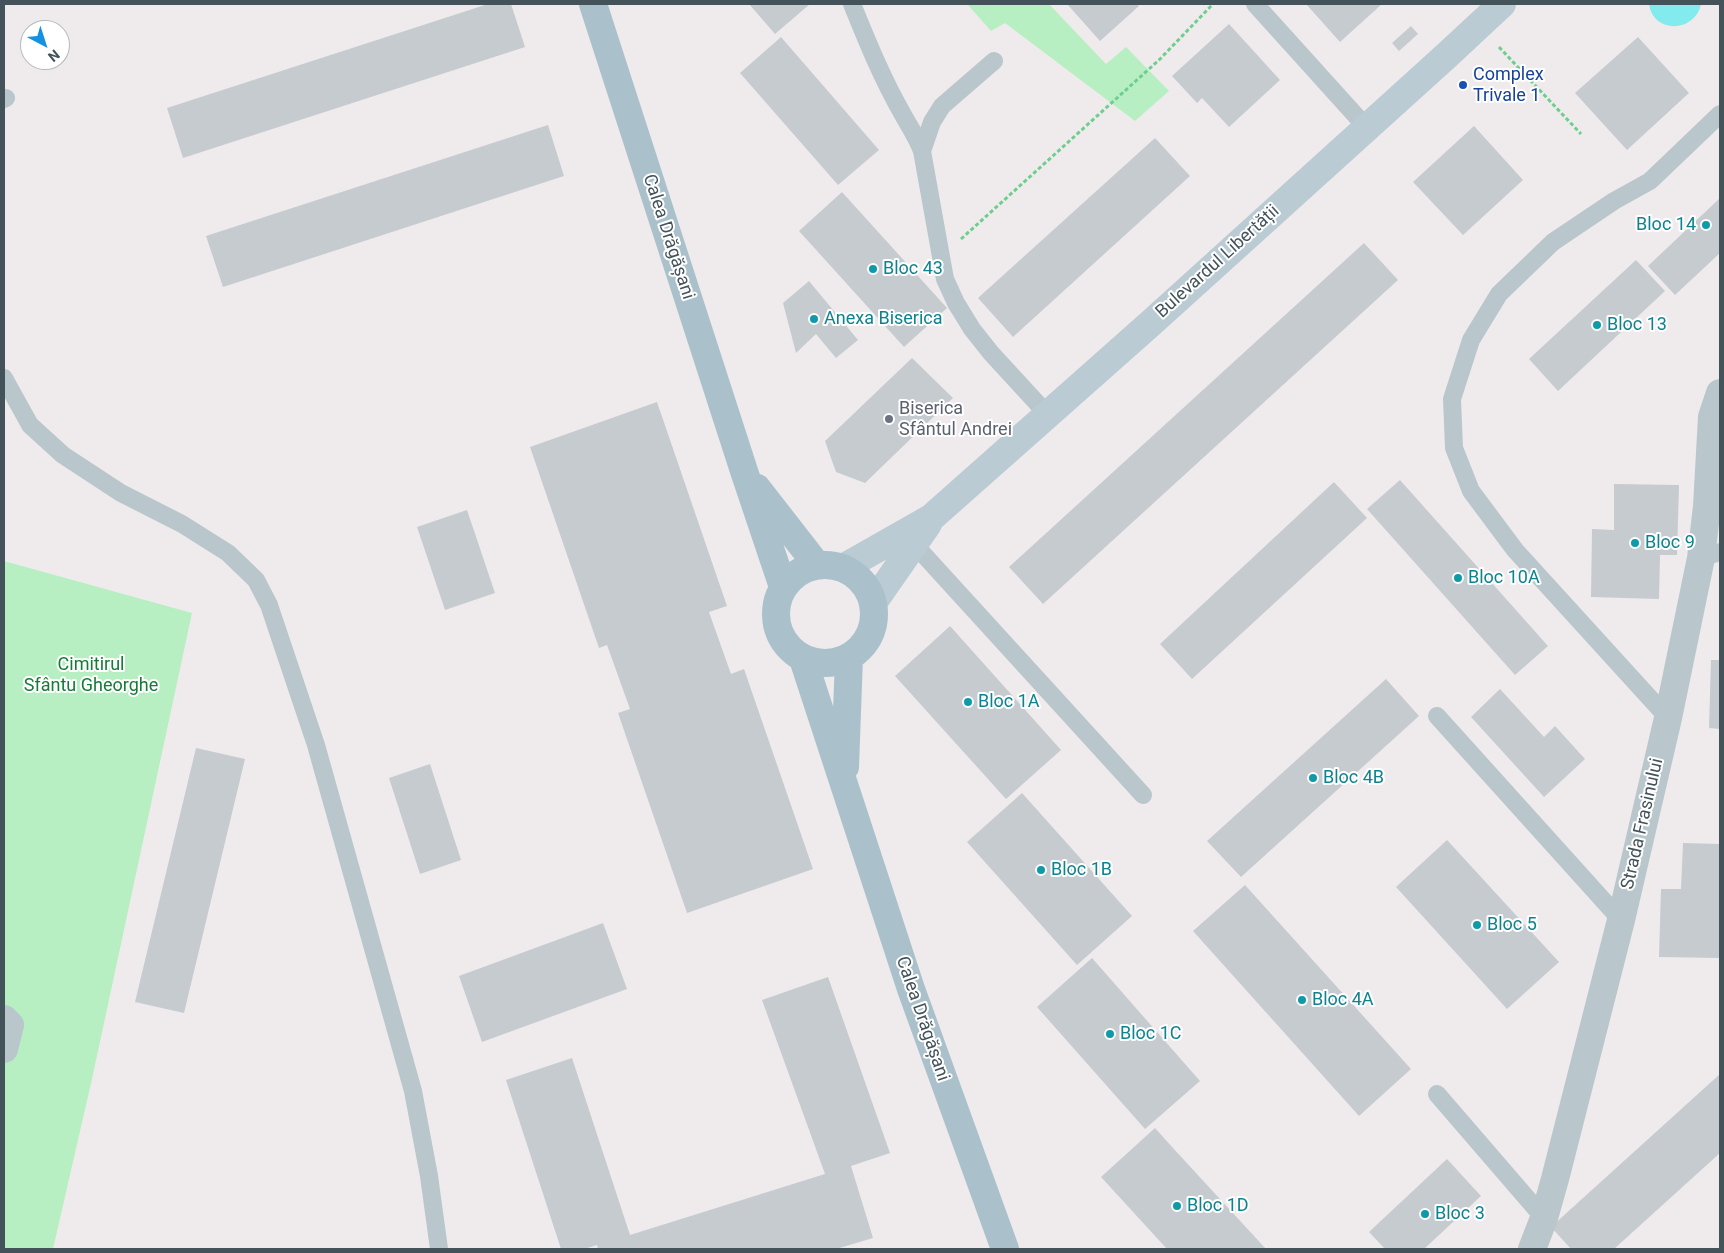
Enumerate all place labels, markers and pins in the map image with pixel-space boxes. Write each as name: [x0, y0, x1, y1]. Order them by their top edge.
place label: Complex Trivale 1: [1473, 64, 1544, 106]
marker: Complex Trivale 1: [1457, 79, 1469, 91]
place label: Bloc 14: [1636, 214, 1696, 236]
marker: Bloc 14: [1700, 219, 1712, 231]
place label: Bloc 43: [883, 258, 943, 280]
marker: Bloc 43: [867, 263, 879, 275]
place label: Anexa Biserica: [824, 308, 943, 330]
marker: Anexa Biserica: [808, 313, 820, 325]
place label: Bloc 13: [1607, 314, 1667, 336]
marker: Bloc 13: [1591, 319, 1603, 331]
place label: Biserica Sfântul Andrei: [899, 398, 1012, 440]
marker: Biserica Sfântul Andrei: [883, 413, 895, 425]
place label: Bloc 9: [1645, 532, 1695, 554]
marker: Bloc 9: [1629, 537, 1641, 549]
place label: Bloc 10A: [1468, 567, 1540, 589]
marker: Bloc 10A: [1452, 572, 1464, 584]
place label: Bloc 1A: [978, 691, 1040, 713]
marker: Bloc 1A: [962, 696, 974, 708]
place label: Bloc 4B: [1323, 767, 1384, 789]
marker: Bloc 4B: [1307, 772, 1319, 784]
place label: Bloc 1B: [1051, 859, 1112, 881]
marker: Bloc 1B: [1035, 864, 1047, 876]
place label: Bloc 5: [1487, 914, 1537, 936]
marker: Bloc 5: [1471, 919, 1483, 931]
place label: Bloc 4A: [1312, 989, 1374, 1011]
marker: Bloc 4A: [1296, 994, 1308, 1006]
place label: Bloc 1C: [1120, 1023, 1182, 1045]
marker: Bloc 1C: [1104, 1028, 1116, 1040]
place label: Bloc 1D: [1187, 1195, 1249, 1217]
marker: Bloc 1D: [1171, 1200, 1183, 1212]
place label: Bloc 3: [1435, 1203, 1485, 1225]
marker: Bloc 3: [1419, 1208, 1431, 1220]

